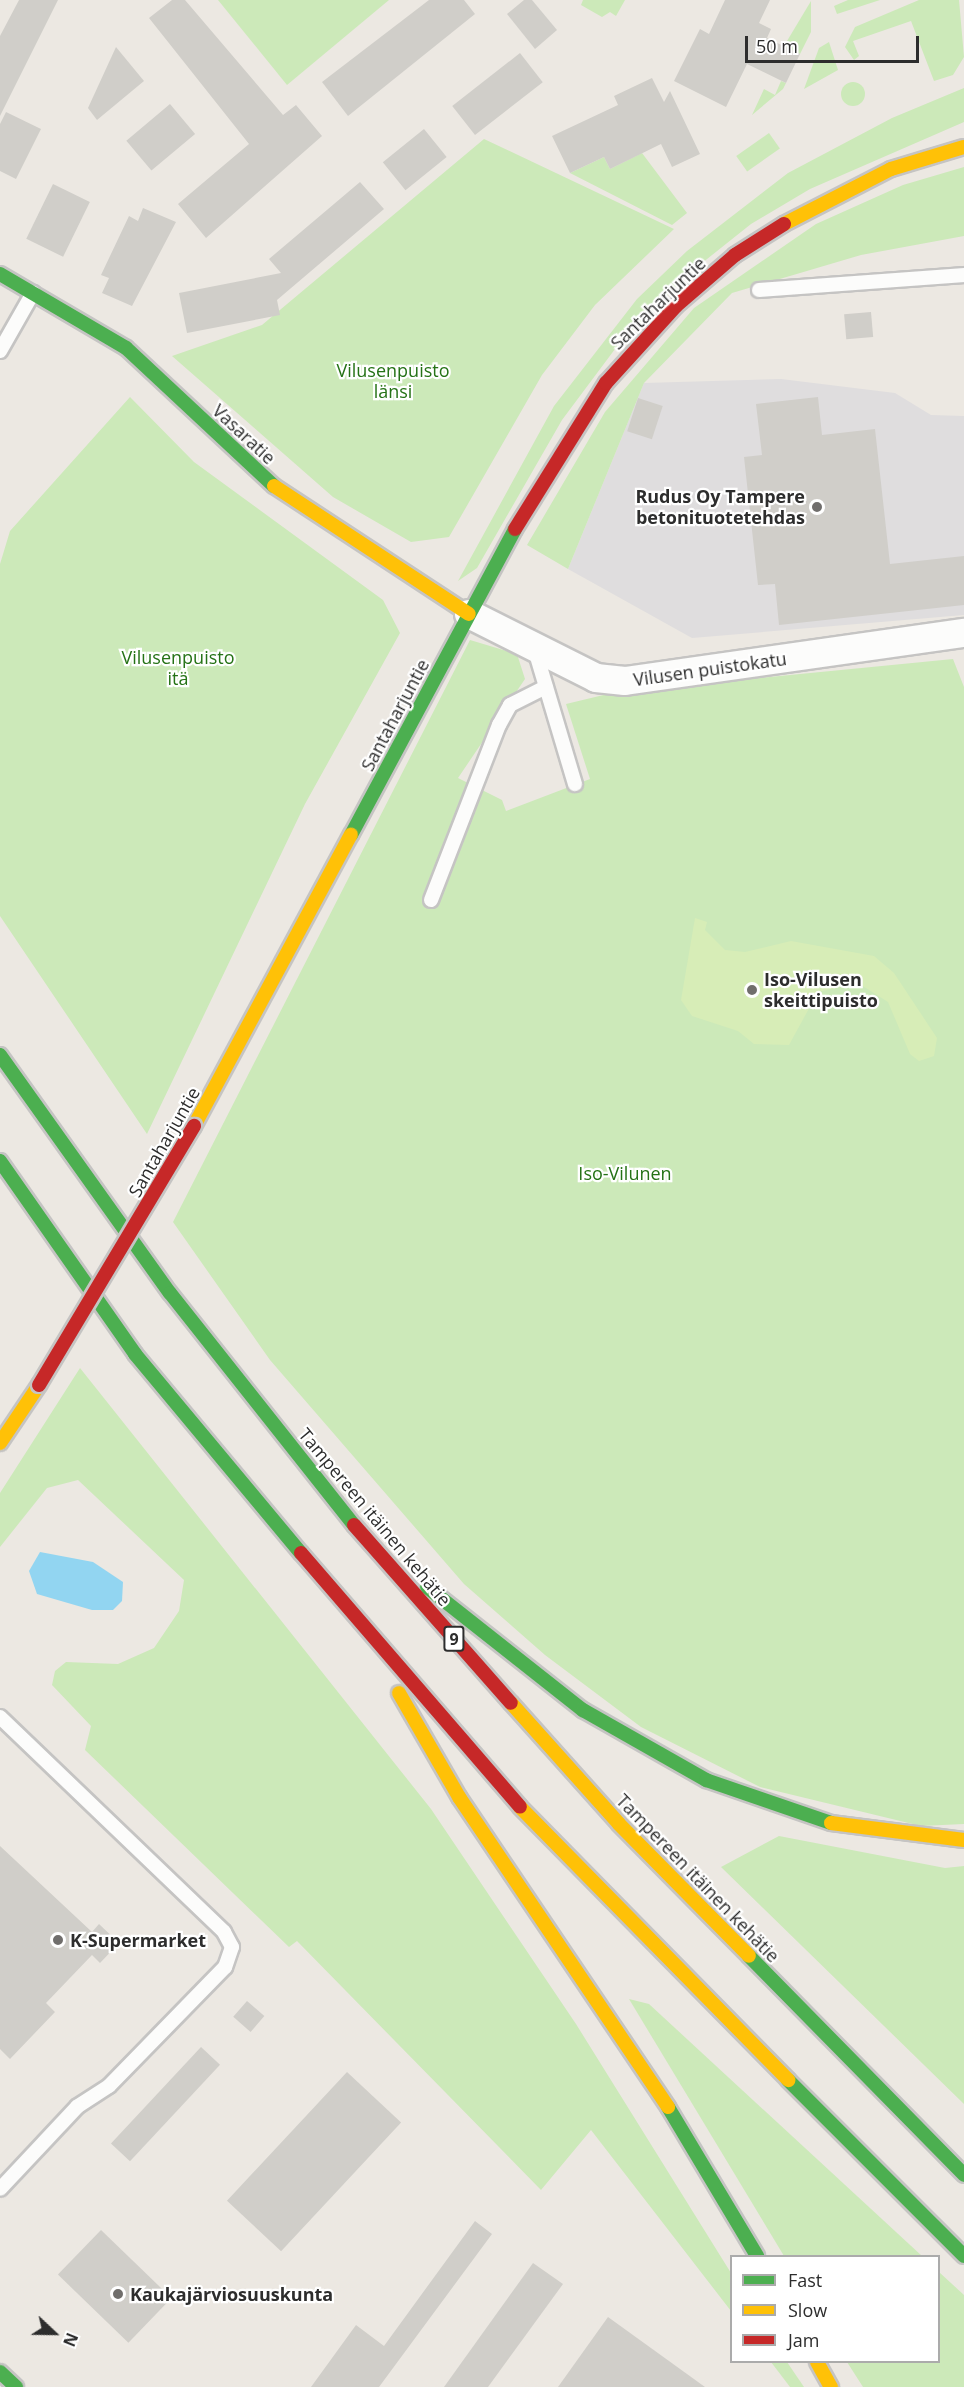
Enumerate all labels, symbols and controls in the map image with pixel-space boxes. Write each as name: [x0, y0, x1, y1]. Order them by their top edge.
scale bar: [748, 24, 922, 62]
text: 50 m: [756, 34, 798, 58]
street label: Santaharjuntie: [606, 252, 710, 354]
park label: Vilusenpuisto länsi: [336, 360, 450, 403]
street label: Vasaratie: [208, 400, 280, 468]
place label: Rudus Oy Tampere betonituotetehdas: [635, 486, 805, 528]
marker: Rudus Oy Tampere betonituotetehdas: [810, 500, 824, 514]
park label: Vilusenpuisto itä: [121, 647, 235, 690]
street label: Vilusen puistokatu: [632, 648, 788, 690]
street label: Santaharjuntie: [356, 655, 434, 775]
place label: Iso-Vilusen skeittipuisto: [764, 969, 878, 1012]
marker: Iso-Vilusen skeittipuisto: [745, 983, 759, 997]
street label: Santaharjuntie: [124, 1083, 204, 1201]
park label: Iso-Vilunen: [578, 1162, 672, 1184]
street label: Tampereen itäinen kehätie: [294, 1424, 456, 1610]
road number: 9: [442, 1626, 466, 1652]
street label: Tampereen itäinen kehätie: [612, 1790, 784, 1966]
place label: K-Supermarket: [70, 1929, 206, 1951]
marker: K-Supermarket: [51, 1933, 65, 1947]
legend: [730, 2255, 940, 2363]
text: Fast: [788, 2268, 822, 2292]
place label: Kaukajärviosuuskunta: [130, 2283, 333, 2305]
marker: Kaukajärviosuuskunta: [111, 2287, 125, 2301]
text: Slow: [788, 2298, 827, 2322]
north arrow: [24, 2303, 84, 2363]
text: Jam: [788, 2328, 820, 2352]
text: N: [58, 2330, 83, 2350]

